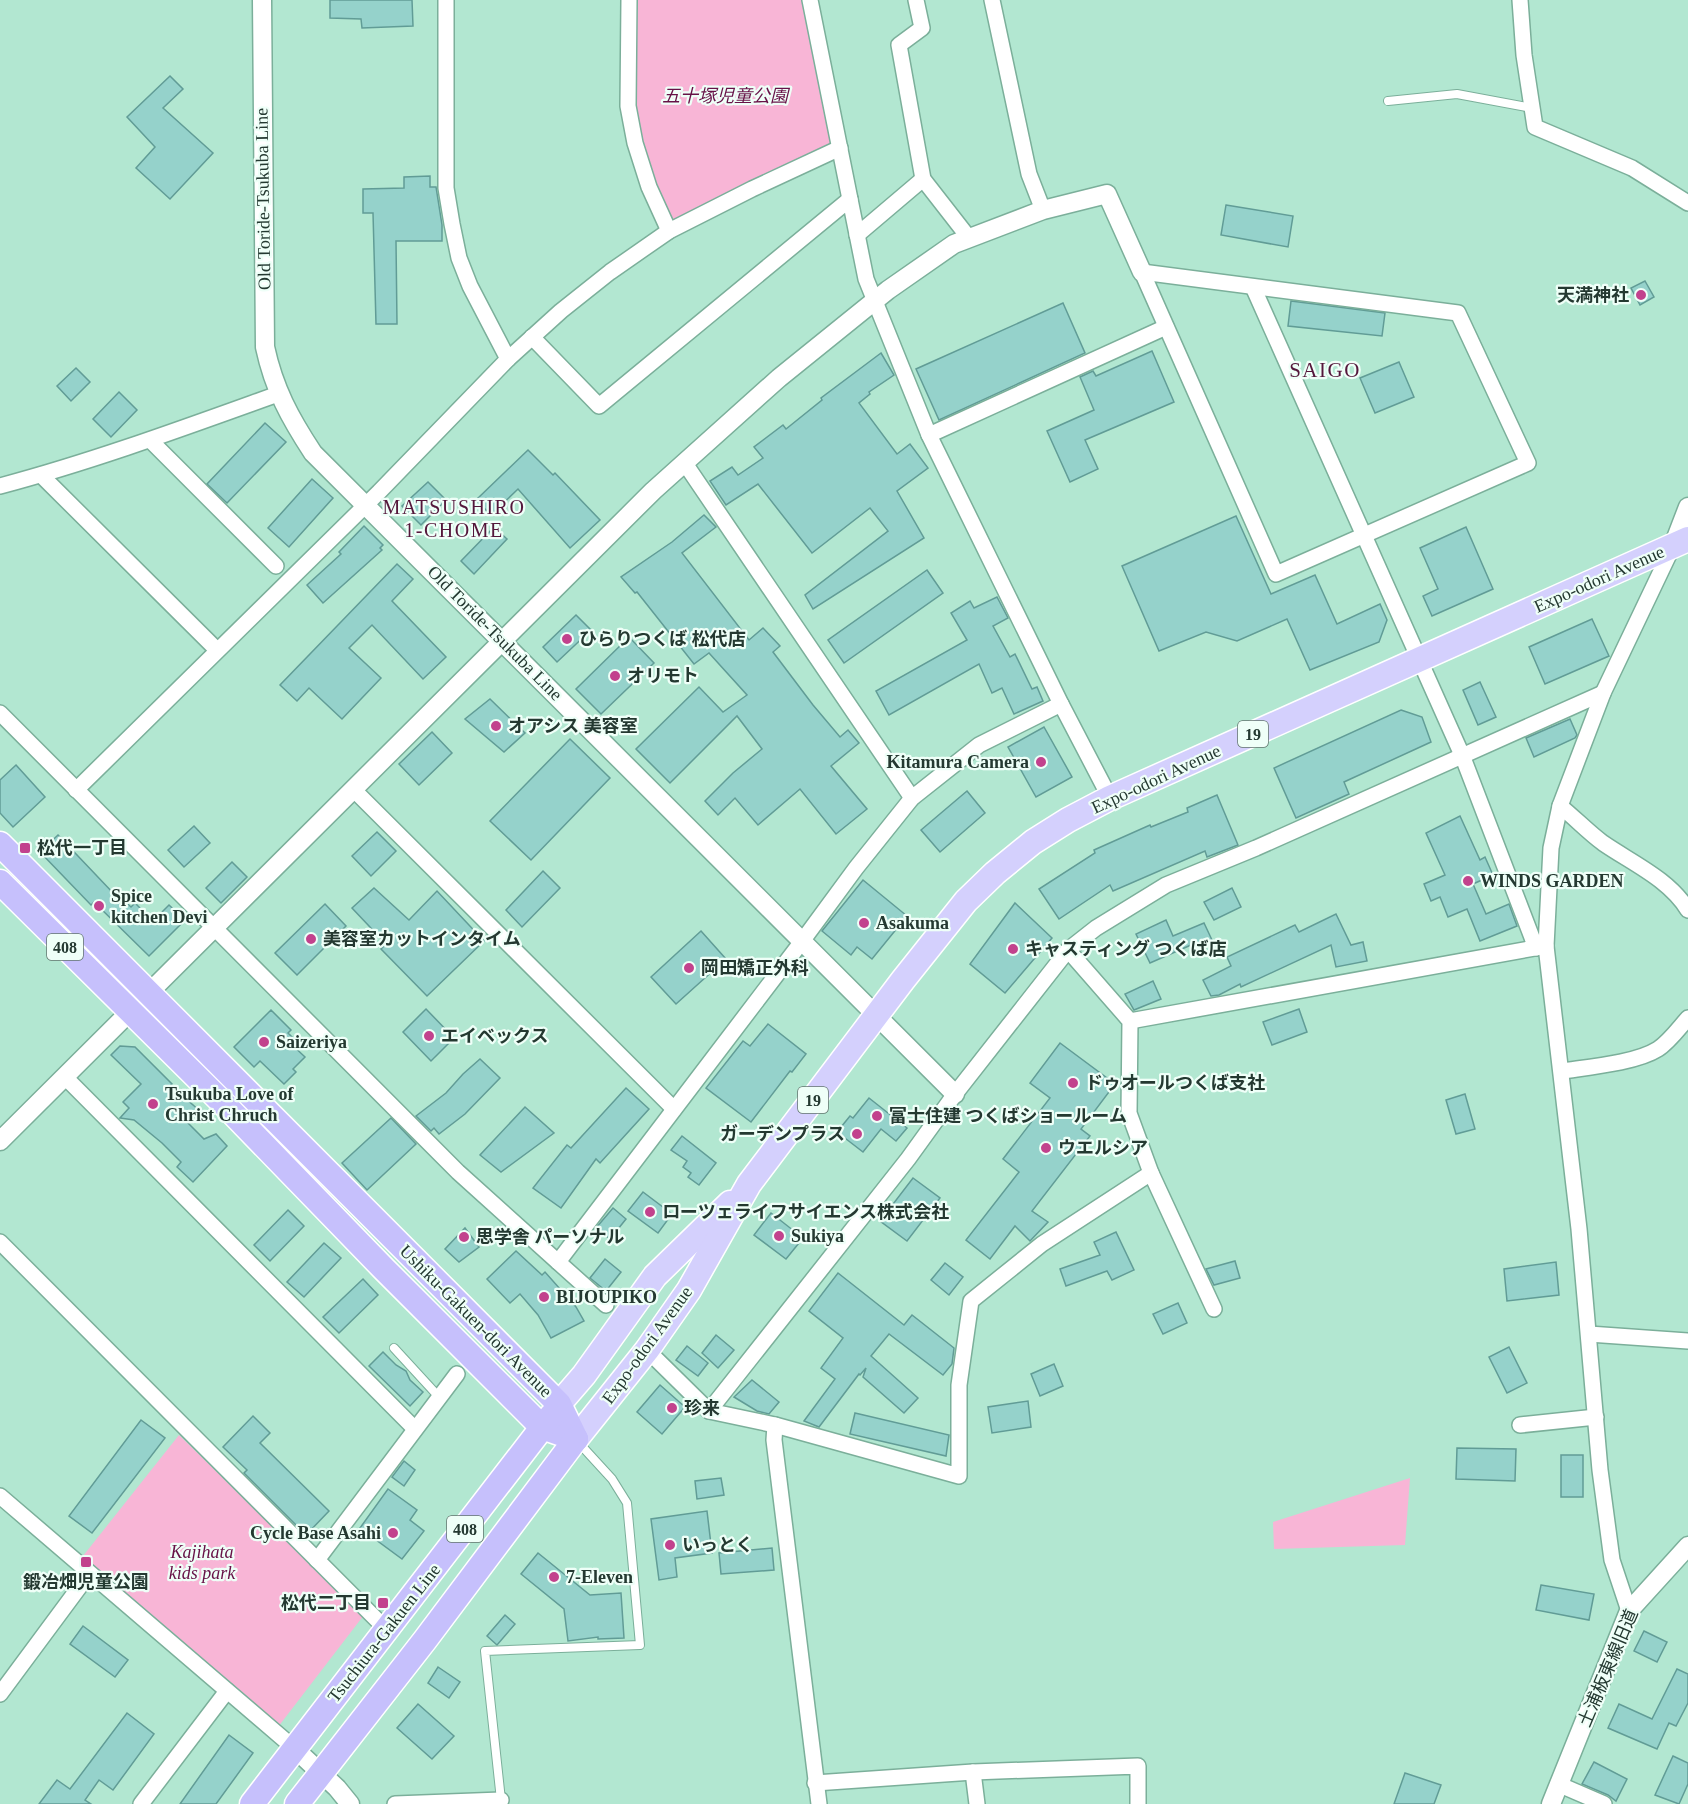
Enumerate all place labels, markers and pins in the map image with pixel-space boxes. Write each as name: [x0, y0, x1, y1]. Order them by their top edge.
place label: 天満神社: [1557, 285, 1629, 305]
marker: 天満神社: [1634, 288, 1648, 302]
place label: ひらりつくば 松代店: [579, 629, 746, 649]
marker: ひらりつくば 松代店: [560, 632, 574, 646]
place label: オリモト: [627, 666, 699, 686]
marker: オリモト: [608, 669, 622, 683]
place label: オアシス 美容室: [508, 716, 638, 736]
marker: オアシス 美容室: [489, 719, 503, 733]
place label: Kitamura Camera: [887, 752, 1029, 772]
marker: Kitamura Camera: [1034, 755, 1048, 769]
place label: 松代一丁目: [37, 838, 127, 858]
marker: 松代一丁目: [18, 841, 32, 855]
place label: WINDS GARDEN: [1480, 871, 1624, 891]
marker: WINDS GARDEN: [1461, 874, 1475, 888]
place label: Spice kitchen Devi: [111, 886, 208, 927]
marker: Spice kitchen Devi: [92, 899, 106, 913]
place label: Asakuma: [876, 913, 949, 933]
marker: Asakuma: [857, 916, 871, 930]
place label: 美容室カットインタイム: [323, 929, 521, 949]
marker: 美容室カットインタイム: [304, 932, 318, 946]
place label: キャスティング つくば店: [1025, 939, 1226, 959]
marker: キャスティング つくば店: [1006, 942, 1020, 956]
place label: 岡田矯正外科: [701, 958, 809, 978]
marker: 岡田矯正外科: [682, 961, 696, 975]
place label: エイベックス: [441, 1026, 548, 1046]
marker: エイベックス: [422, 1029, 436, 1043]
place label: Saizeriya: [276, 1032, 347, 1052]
marker: Saizeriya: [257, 1035, 271, 1049]
place label: ドゥオールつくば支社: [1085, 1073, 1265, 1093]
marker: ドゥオールつくば支社: [1066, 1076, 1080, 1090]
place label: Tsukuba Love of Christ Chruch: [165, 1084, 294, 1125]
marker: Tsukuba Love of Christ Chruch: [146, 1097, 160, 1111]
place label: 富士住建 つくばショールーム: [889, 1106, 1127, 1126]
marker: 富士住建 つくばショールーム: [870, 1109, 884, 1123]
place label: ガーデンプラス: [720, 1124, 845, 1144]
marker: ガーデンプラス: [850, 1127, 864, 1141]
place label: ウエルシア: [1058, 1138, 1148, 1158]
marker: ウエルシア: [1039, 1141, 1053, 1155]
place label: ローツェライフサイエンス株式会社: [662, 1202, 949, 1222]
marker: ローツェライフサイエンス株式会社: [643, 1205, 657, 1219]
place label: Sukiya: [791, 1226, 844, 1246]
place label: 思学舎 パーソナル: [476, 1227, 625, 1247]
marker: Sukiya: [772, 1229, 786, 1243]
marker: 思学舎 パーソナル: [457, 1230, 471, 1244]
place label: BIJOUPIKO: [556, 1287, 657, 1307]
marker: BIJOUPIKO: [537, 1290, 551, 1304]
place label: 珍来: [684, 1398, 720, 1418]
marker: 珍来: [665, 1401, 679, 1415]
place label: Cycle Base Asahi: [250, 1523, 381, 1543]
marker: Cycle Base Asahi: [386, 1526, 400, 1540]
place label: いっとく: [682, 1535, 753, 1555]
marker: いっとく: [663, 1538, 677, 1552]
marker: 鍛冶畑児童公園: [79, 1555, 93, 1569]
place label: 7-Eleven: [566, 1567, 633, 1587]
marker: 7-Eleven: [547, 1570, 561, 1584]
place label: 鍛冶畑児童公園: [23, 1572, 149, 1592]
place label: 松代二丁目: [281, 1593, 371, 1613]
marker: 松代二丁目: [376, 1596, 390, 1610]

